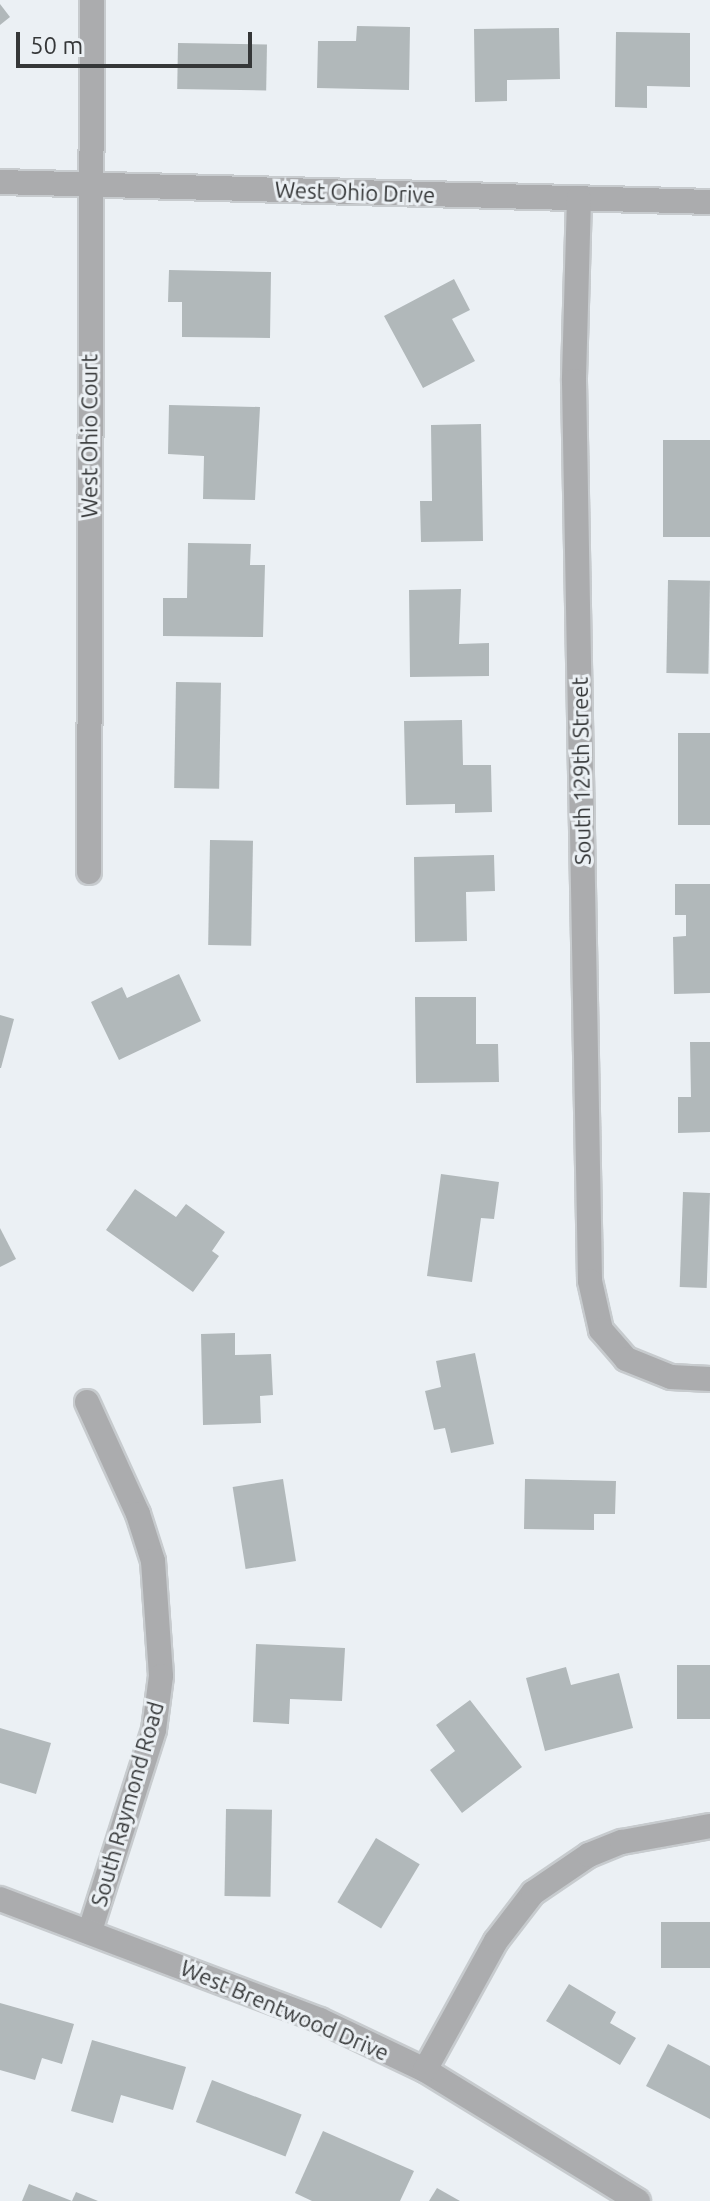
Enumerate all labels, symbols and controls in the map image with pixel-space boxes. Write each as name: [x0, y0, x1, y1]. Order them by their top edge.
scale bar: [20, 16, 256, 66]
text: 50 m: [30, 32, 83, 59]
street label: West Ohio Drive: [274, 176, 436, 208]
street label: West Ohio Court: [76, 354, 102, 518]
street label: South 129th Street: [566, 677, 596, 865]
street label: South Raymond Road: [85, 1699, 169, 1909]
street label: West Brentwood Drive: [177, 1954, 393, 2066]

